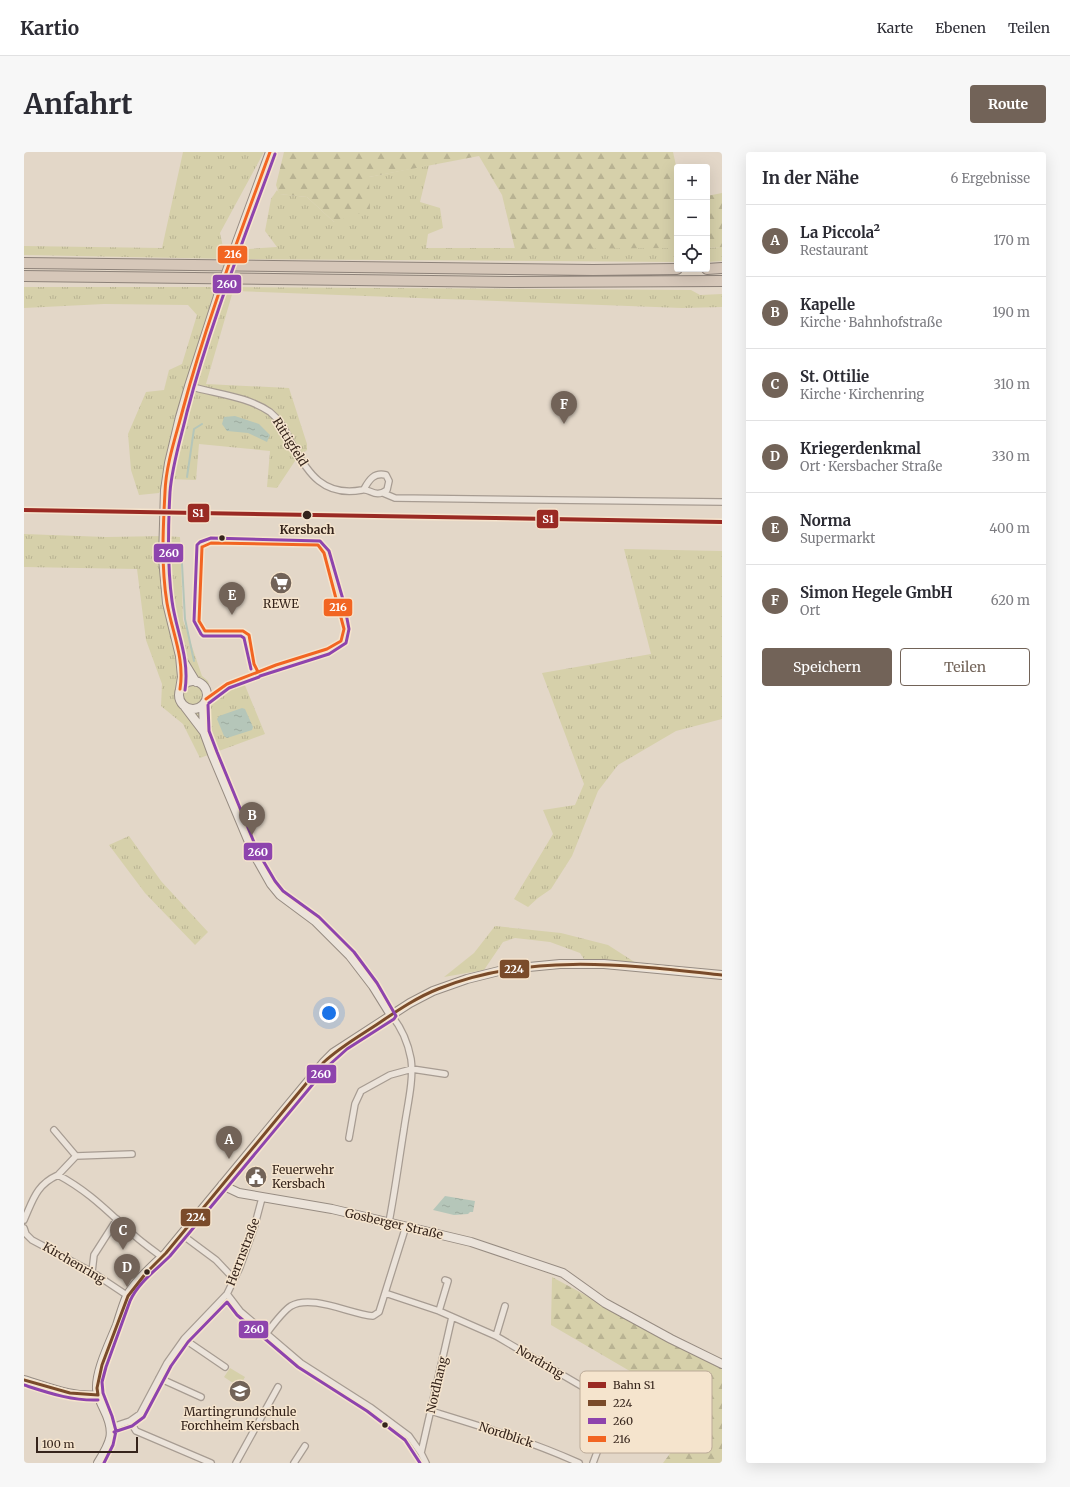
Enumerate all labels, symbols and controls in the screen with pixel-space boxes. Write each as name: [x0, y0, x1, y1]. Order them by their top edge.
text: Kartio: [20, 16, 79, 40]
text: Karte: [877, 19, 913, 37]
text: Ebenen: [935, 19, 986, 37]
text: Teilen: [1008, 19, 1050, 37]
button: Route: [970, 85, 1046, 123]
text: Anfahrt: [24, 86, 133, 122]
map controls: [674, 164, 710, 272]
button: +: [674, 164, 710, 200]
text: In der Nähe: [762, 167, 859, 189]
text: 6 Ergebnisse: [951, 170, 1030, 187]
button: −: [674, 200, 710, 236]
text: La Piccola²: [800, 223, 880, 242]
text: A: [770, 232, 780, 249]
text: 170 m: [993, 232, 1030, 249]
button: locate: [674, 236, 710, 272]
text: Restaurant: [800, 242, 868, 259]
line badge: 216: [217, 245, 248, 264]
text: 216: [224, 247, 242, 261]
line badge: 260: [212, 274, 242, 294]
text: 260: [217, 277, 237, 291]
text: Kapelle: [800, 295, 855, 314]
text: B: [770, 304, 780, 321]
text: 190 m: [993, 304, 1030, 321]
text: Kirche · Bahnhofstraße: [800, 314, 942, 331]
text: St. Ottilie: [800, 367, 869, 386]
text: C: [771, 376, 779, 393]
text: 310 m: [993, 376, 1030, 393]
text: Kirche · Kirchenring: [800, 386, 924, 403]
pin: F: [551, 391, 577, 424]
street label: Rittigfeld: [270, 415, 311, 469]
text: Kriegerdenkmal: [800, 439, 921, 458]
text: D: [770, 448, 780, 465]
text: 330 m: [991, 448, 1030, 465]
text: Ort · Kersbacher Straße: [800, 458, 942, 475]
line badge: S1: [187, 503, 210, 523]
text: S1: [192, 506, 204, 520]
marker: Kersbach: [301, 509, 313, 521]
line badge: S1: [536, 509, 559, 529]
text: Norma: [800, 511, 851, 530]
text: S1: [542, 512, 554, 526]
text: E: [771, 520, 779, 537]
text: 400 m: [989, 520, 1030, 537]
place label: Kersbach: [280, 522, 334, 537]
text: Supermarkt: [800, 530, 875, 547]
unlabelled marker: [217, 533, 227, 543]
line badge: 260: [153, 543, 184, 563]
text: 260: [159, 546, 179, 560]
supermarket icon: REWE: [268, 570, 294, 596]
pin: E: [219, 582, 245, 615]
text: Simon Hegele GmbH: [800, 583, 953, 602]
text: F: [771, 592, 779, 609]
text: 620 m: [991, 592, 1030, 609]
place label: REWE: [263, 596, 299, 611]
line badge: 216: [323, 598, 353, 617]
text: 216: [329, 600, 347, 614]
text: Ort: [800, 602, 820, 619]
button: Speichern: [762, 648, 892, 686]
button: Teilen: [900, 648, 1030, 686]
pin: B: [239, 802, 265, 835]
line badge: 260: [243, 842, 273, 861]
text: 260: [248, 845, 268, 859]
line badge: 224: [499, 959, 530, 979]
text: 224: [504, 962, 524, 976]
your location: [319, 1003, 339, 1023]
line badge: 260: [306, 1064, 337, 1084]
text: 260: [311, 1067, 331, 1081]
pin: A: [216, 1126, 242, 1159]
place label: Feuerwehr Kersbach: [272, 1162, 335, 1191]
public building icon: Feuerwehr Kersbach: [243, 1164, 269, 1190]
street label: Gosberger Straße: [344, 1205, 445, 1242]
line badge: 224: [180, 1208, 211, 1227]
text: 224: [186, 1210, 206, 1224]
street label: Herrnstraße: [223, 1216, 262, 1288]
pin: C: [110, 1217, 136, 1250]
street label: Kirchenring: [40, 1239, 109, 1287]
pin: D: [114, 1254, 140, 1287]
unlabelled marker: [142, 1267, 152, 1277]
line badge: 260: [238, 1320, 269, 1339]
text: 260: [244, 1322, 264, 1336]
street label: Nordring: [514, 1342, 567, 1382]
street label: Nordhang: [423, 1354, 450, 1415]
legend: [580, 1371, 712, 1453]
school or university icon: Martingrundschule Forchheim Kersbach: [227, 1378, 253, 1404]
text: Bahn S1: [613, 1378, 655, 1392]
text: 224: [613, 1396, 633, 1410]
place label: Martingrundschule Forchheim Kersbach: [181, 1404, 299, 1433]
text: 260: [613, 1414, 633, 1428]
street label: Nordblick: [477, 1419, 536, 1451]
unlabelled marker: [380, 1420, 390, 1430]
text: 216: [613, 1432, 631, 1446]
scale bar: [36, 1435, 138, 1454]
text: 100 m: [42, 1437, 74, 1451]

